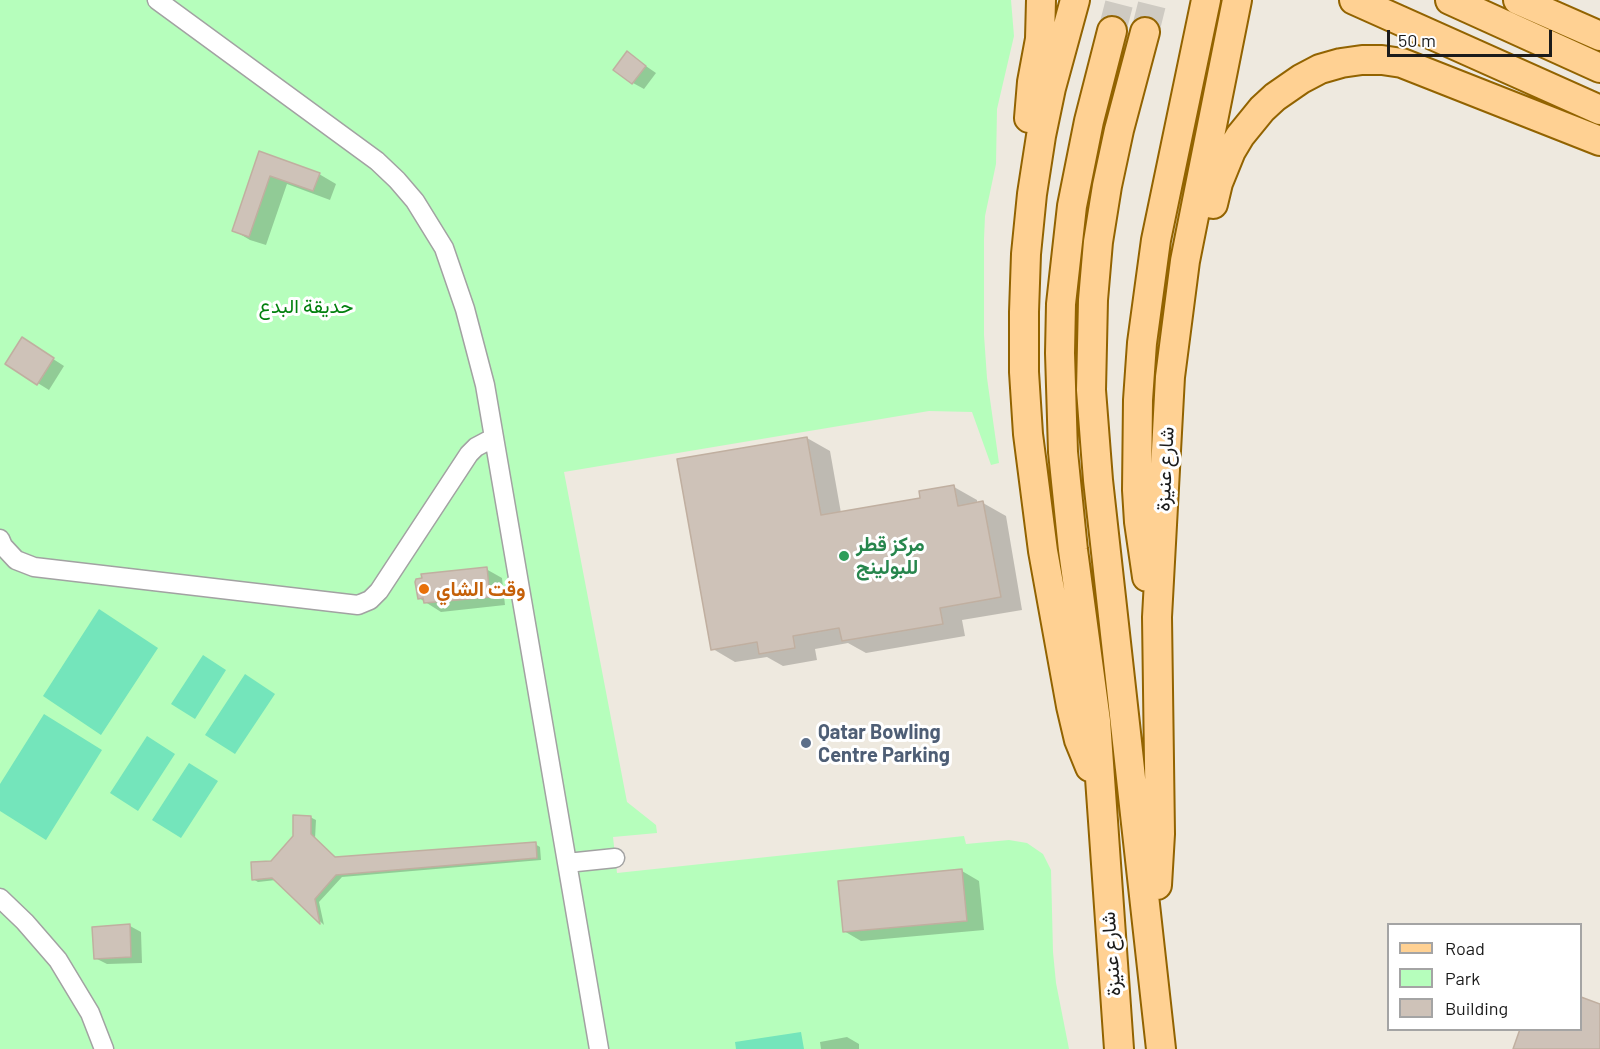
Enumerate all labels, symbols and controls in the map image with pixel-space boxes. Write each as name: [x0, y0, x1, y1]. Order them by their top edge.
scale bar: [1390, 18, 1555, 56]
text: 50 m: [1398, 29, 1436, 51]
park label: حديقة البدع: [259, 294, 353, 318]
street label: شارع عنيزة: [1151, 426, 1179, 512]
place label: مركز قطر للبولينج: [856, 532, 925, 579]
marker: مركز قطر للبولينج: [837, 549, 851, 563]
place label: وقت الشاي: [436, 577, 525, 601]
marker: وقت الشاي: [417, 582, 431, 596]
place label: Qatar Bowling Centre Parking: [818, 720, 950, 767]
marker: Qatar Bowling Centre Parking: [799, 736, 813, 750]
street label: شارع عنيزة: [1096, 911, 1126, 997]
legend: [1387, 923, 1582, 1031]
text: Road: [1445, 937, 1485, 959]
text: Park: [1445, 967, 1480, 989]
text: Building: [1445, 997, 1508, 1019]

